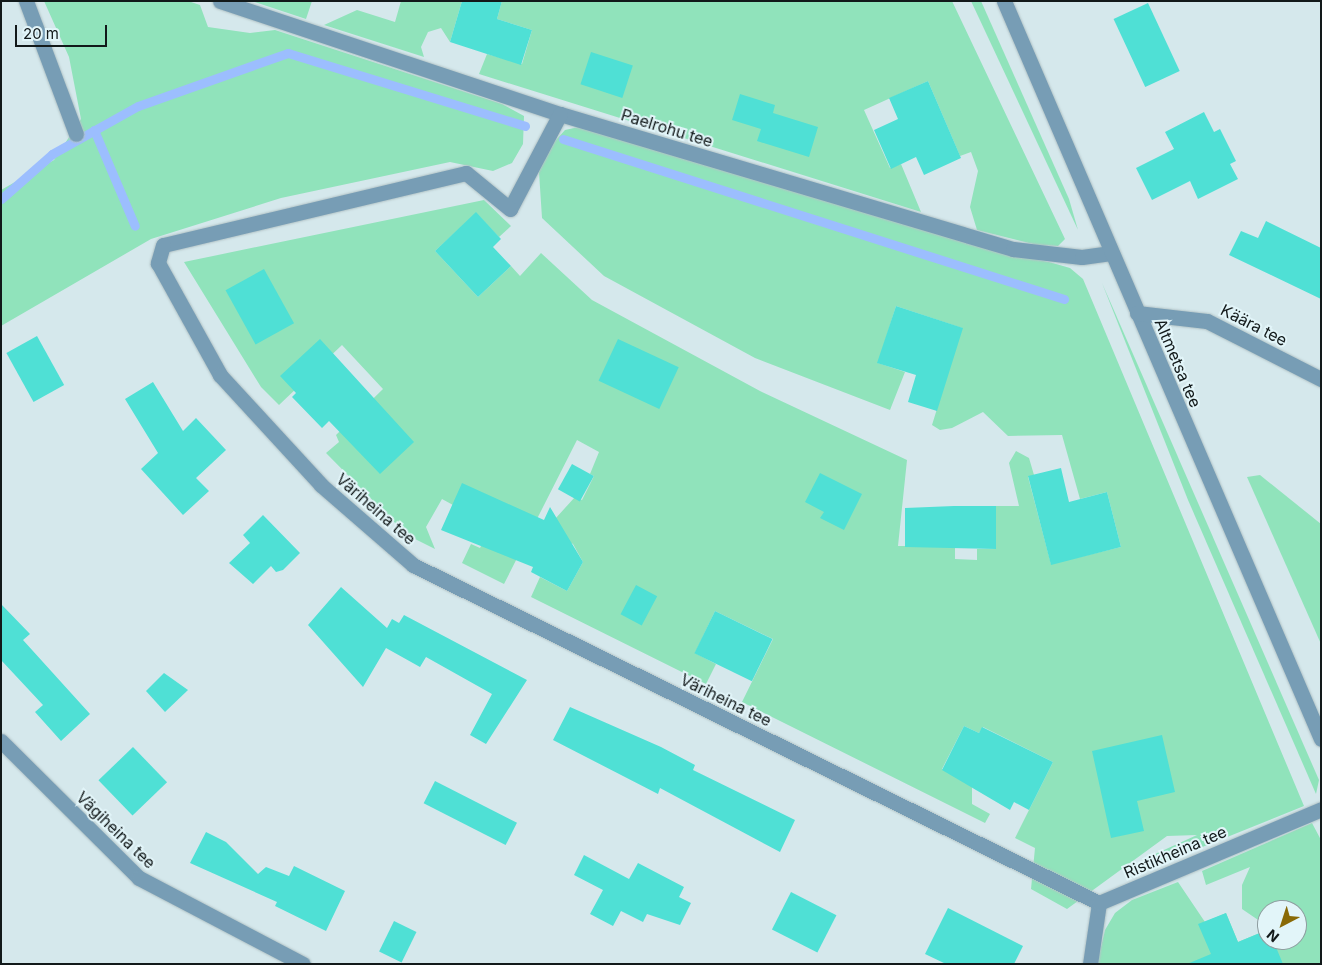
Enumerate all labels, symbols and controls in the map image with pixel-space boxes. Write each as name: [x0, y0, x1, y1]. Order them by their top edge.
scale bar: [18, 15, 110, 47]
text: 20 m: [23, 24, 59, 43]
street label: Paelrohu tee: [619, 105, 715, 151]
street label: Käära tee: [1218, 300, 1290, 350]
street label: Altmetsa tee: [1151, 316, 1205, 410]
street label: Väriheina tee: [332, 469, 420, 549]
street label: Väriheina tee: [677, 670, 775, 730]
street label: Vägiheina tee: [72, 788, 160, 872]
street label: Ristikheina tee: [1121, 822, 1229, 882]
north arrow: [1257, 900, 1307, 950]
text: N: [1263, 926, 1282, 946]

